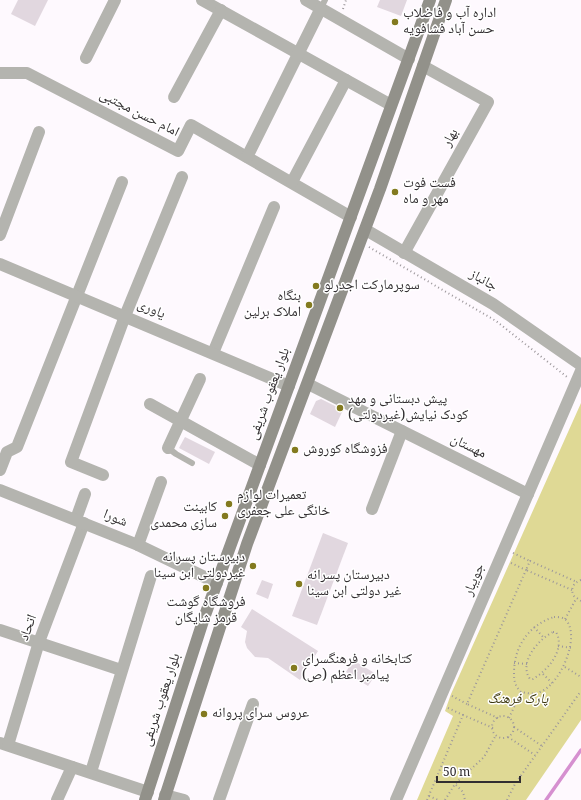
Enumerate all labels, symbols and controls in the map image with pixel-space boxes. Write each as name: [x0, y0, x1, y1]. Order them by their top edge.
place label: اداره آب و فاضلاب حسن آباد فشافویه: [403, 2, 496, 42]
marker: اداره آب و فاضلاب حسن آباد فشافویه: [390, 17, 400, 27]
street label: امام حسن مجتبی: [95, 84, 183, 144]
street label: بهار: [436, 124, 466, 153]
place label: فست فوت مهر و ماه: [403, 172, 456, 212]
marker: فست فوت مهر و ماه: [390, 187, 400, 197]
street label: جانباز: [463, 263, 502, 299]
place label: سوپرمارکت اجدرلو: [324, 274, 420, 298]
marker: سوپرمارکت اجدرلو: [311, 281, 321, 291]
place label: بنگاه املاک برلین: [244, 285, 301, 325]
street label: یاوری: [133, 293, 169, 327]
marker: بنگاه املاک برلین: [304, 300, 314, 310]
street label: بلوار یعقوب شریفی: [242, 344, 298, 444]
place label: پیش دبستانی و مهد کودک نیایش(غیردولتی): [348, 388, 468, 428]
marker: پیش دبستانی و مهد کودک نیایش(غیردولتی): [335, 403, 345, 413]
street label: مهستان: [446, 428, 490, 466]
place label: فزوشگاه کوروش: [303, 438, 388, 462]
marker: فزوشگاه کوروش: [290, 445, 300, 455]
place label: تعمیرات لوازم خانگی علی جعفری: [237, 484, 330, 524]
place label: کابینت سازی محمدی: [150, 496, 217, 536]
marker: تعمیرات لوازم خانگی علی جعفری: [224, 499, 234, 509]
street label: شورا: [99, 503, 131, 535]
marker: کابینت سازی محمدی: [220, 511, 230, 521]
place label: دبیرستان پسرانه غیردولتی ابن سینا: [154, 546, 245, 586]
street label: جویبار: [457, 560, 493, 601]
marker: دبیرستان پسرانه غیردولتی ابن سینا: [248, 561, 258, 571]
place label: دبیرستان پسرانه غیر دولتی ابن سینا: [307, 564, 401, 604]
marker: دبیرستان پسرانه غیر دولتی ابن سینا: [294, 579, 304, 589]
marker: فروشگاه گوشت قرمز شایگان: [201, 583, 211, 593]
place label: فروشگاه گوشت قرمز شایگان: [166, 591, 246, 631]
street label: اتحاد: [13, 611, 45, 645]
place label: کتابخانه و فرهنگسرای پیامبر اعظم (ص): [302, 648, 412, 688]
street label: بلوار یعقوب شریفی: [136, 650, 188, 750]
marker: کتابخانه و فرهنگسرای پیامبر اعظم (ص): [289, 663, 299, 673]
park label: پارک فرهنگ: [488, 688, 548, 712]
place label: عروس سرای پروانه: [212, 702, 309, 726]
marker: عروس سرای پروانه: [199, 709, 209, 719]
scale bar: [437, 758, 520, 784]
text: 50 m: [443, 763, 470, 784]

